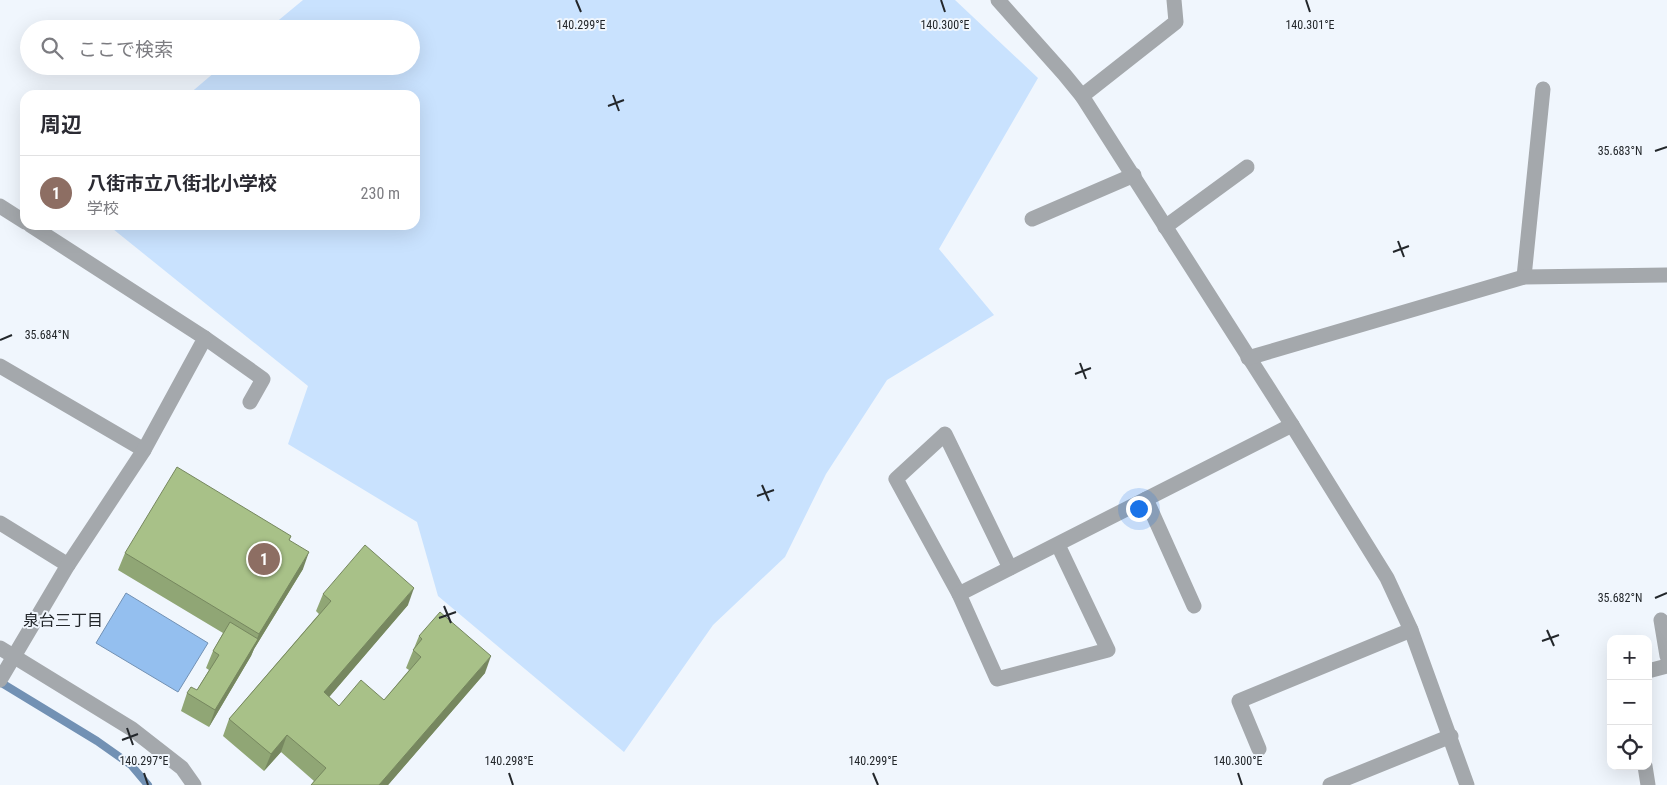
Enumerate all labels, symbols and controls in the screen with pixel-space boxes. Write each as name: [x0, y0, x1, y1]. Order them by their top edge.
text: 140.299°E: [556, 18, 606, 32]
text: 140.300°E: [920, 18, 970, 32]
text: 140.301°E: [1285, 18, 1335, 32]
search box: [20, 20, 420, 75]
icon: search: [38, 34, 66, 62]
text: ここで検索: [78, 38, 173, 61]
text: 周辺: [40, 113, 82, 137]
text: 35.683°N: [1598, 144, 1642, 158]
text: 八街市立八街北小学校: [87, 172, 277, 195]
text: 1: [52, 184, 60, 203]
text: 230 m: [361, 184, 400, 203]
text: 学校: [87, 199, 119, 218]
text: 35.684°N: [25, 328, 69, 342]
your location: [1126, 496, 1152, 522]
pin: 1: [248, 540, 280, 578]
text: 35.682°N: [1598, 591, 1642, 605]
district label: 泉台三丁目: [23, 611, 103, 630]
map controls: [1607, 635, 1652, 770]
button: +: [1607, 635, 1652, 680]
button: −: [1607, 680, 1652, 725]
button: locate: [1607, 725, 1652, 770]
text: 140.297°E: [119, 754, 169, 768]
text: 140.298°E: [484, 754, 534, 768]
text: 140.299°E: [848, 754, 898, 768]
text: 140.300°E: [1213, 754, 1263, 768]

